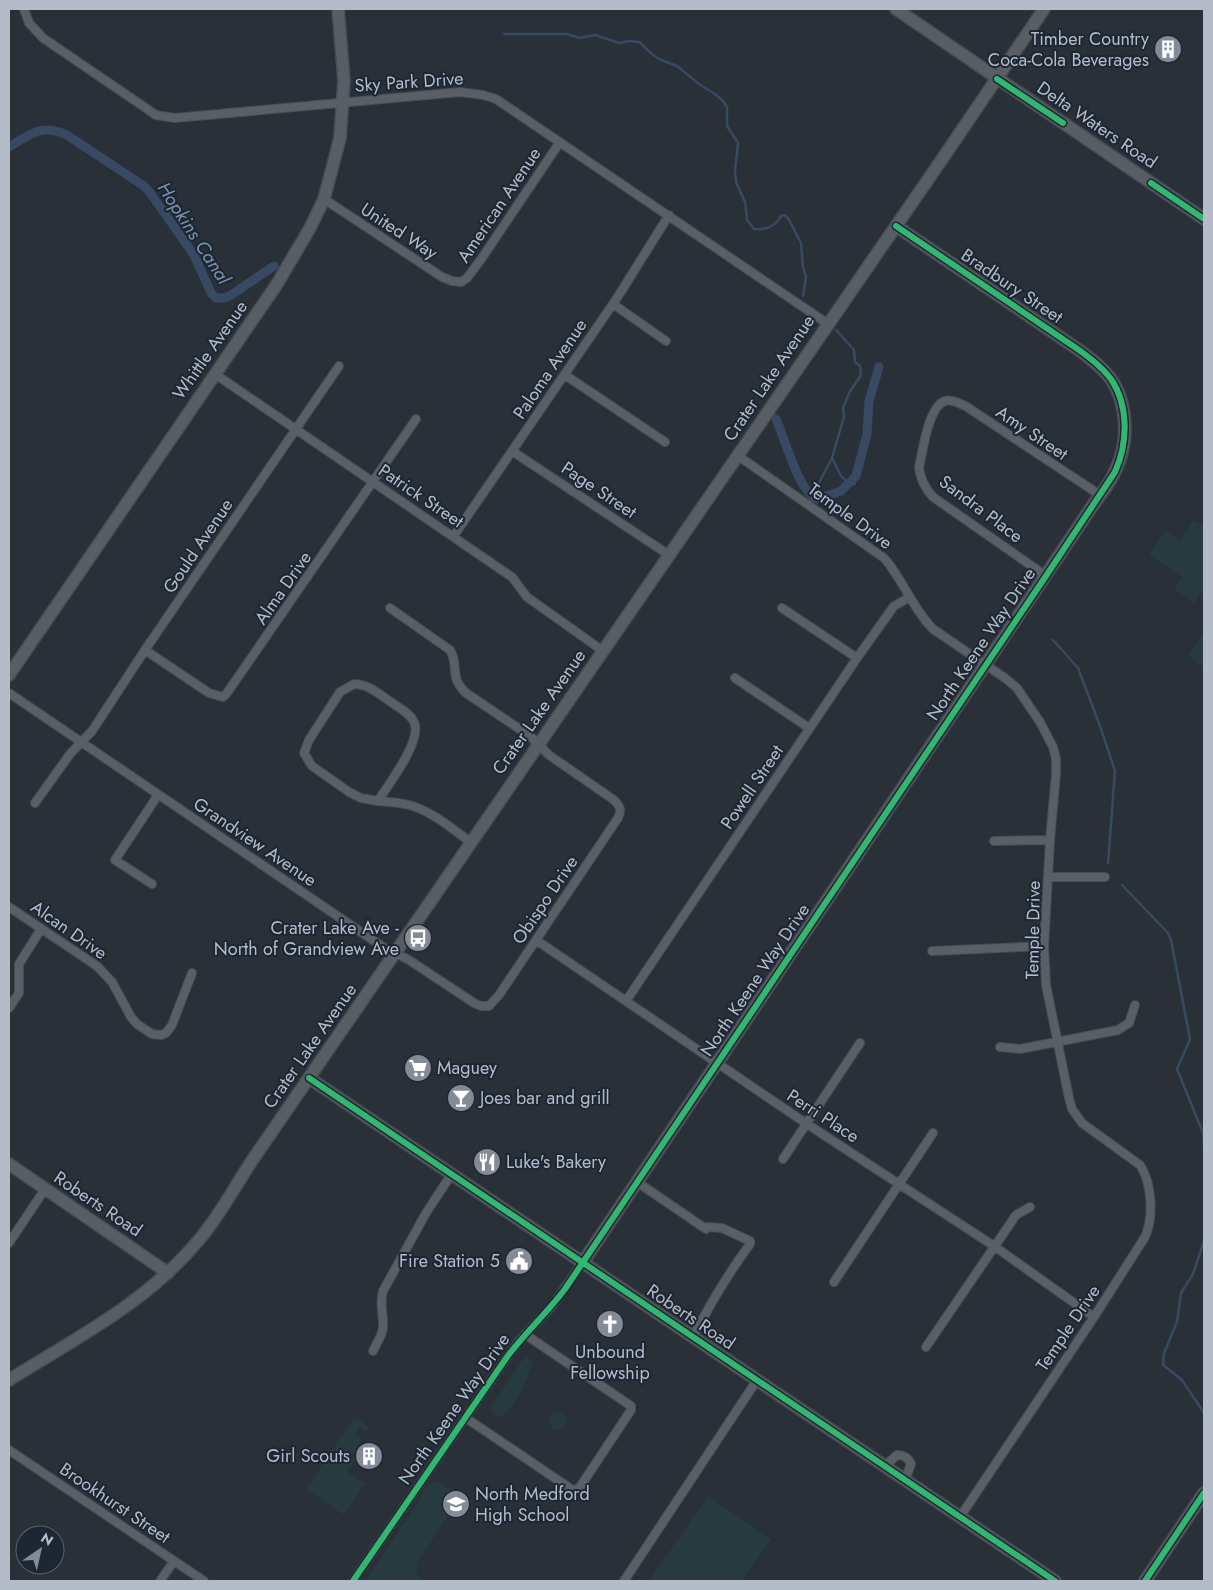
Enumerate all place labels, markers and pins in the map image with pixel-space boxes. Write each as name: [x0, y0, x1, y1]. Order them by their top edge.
place label: Timber Country Coca-Cola Beverages: [988, 26, 1149, 73]
building icon: Timber Country Coca-Cola Beverages: [1153, 34, 1183, 64]
place label: Crater Lake Ave - North of Grandview Ave: [214, 915, 399, 962]
bus stop icon: Crater Lake Ave - North of Grandview Ave: [403, 923, 433, 953]
supermarket icon: Maguey: [403, 1053, 433, 1083]
place label: Maguey: [437, 1055, 497, 1081]
bar icon: Joes bar and grill: [446, 1083, 476, 1113]
place label: Joes bar and grill: [478, 1085, 610, 1111]
restaurant icon: Luke's Bakery: [472, 1147, 502, 1177]
place label: Luke's Bakery: [506, 1149, 606, 1175]
public building icon: Fire Station 5: [504, 1246, 534, 1276]
place label: Fire Station 5: [399, 1248, 500, 1274]
church icon: Unbound Fellowship: [595, 1309, 625, 1339]
place label: Unbound Fellowship: [570, 1339, 650, 1386]
building icon: Girl Scouts: [354, 1441, 384, 1471]
place label: Girl Scouts: [266, 1443, 350, 1469]
place label: North Medford High School: [475, 1481, 590, 1528]
school or university icon: North Medford High School: [441, 1489, 471, 1519]

